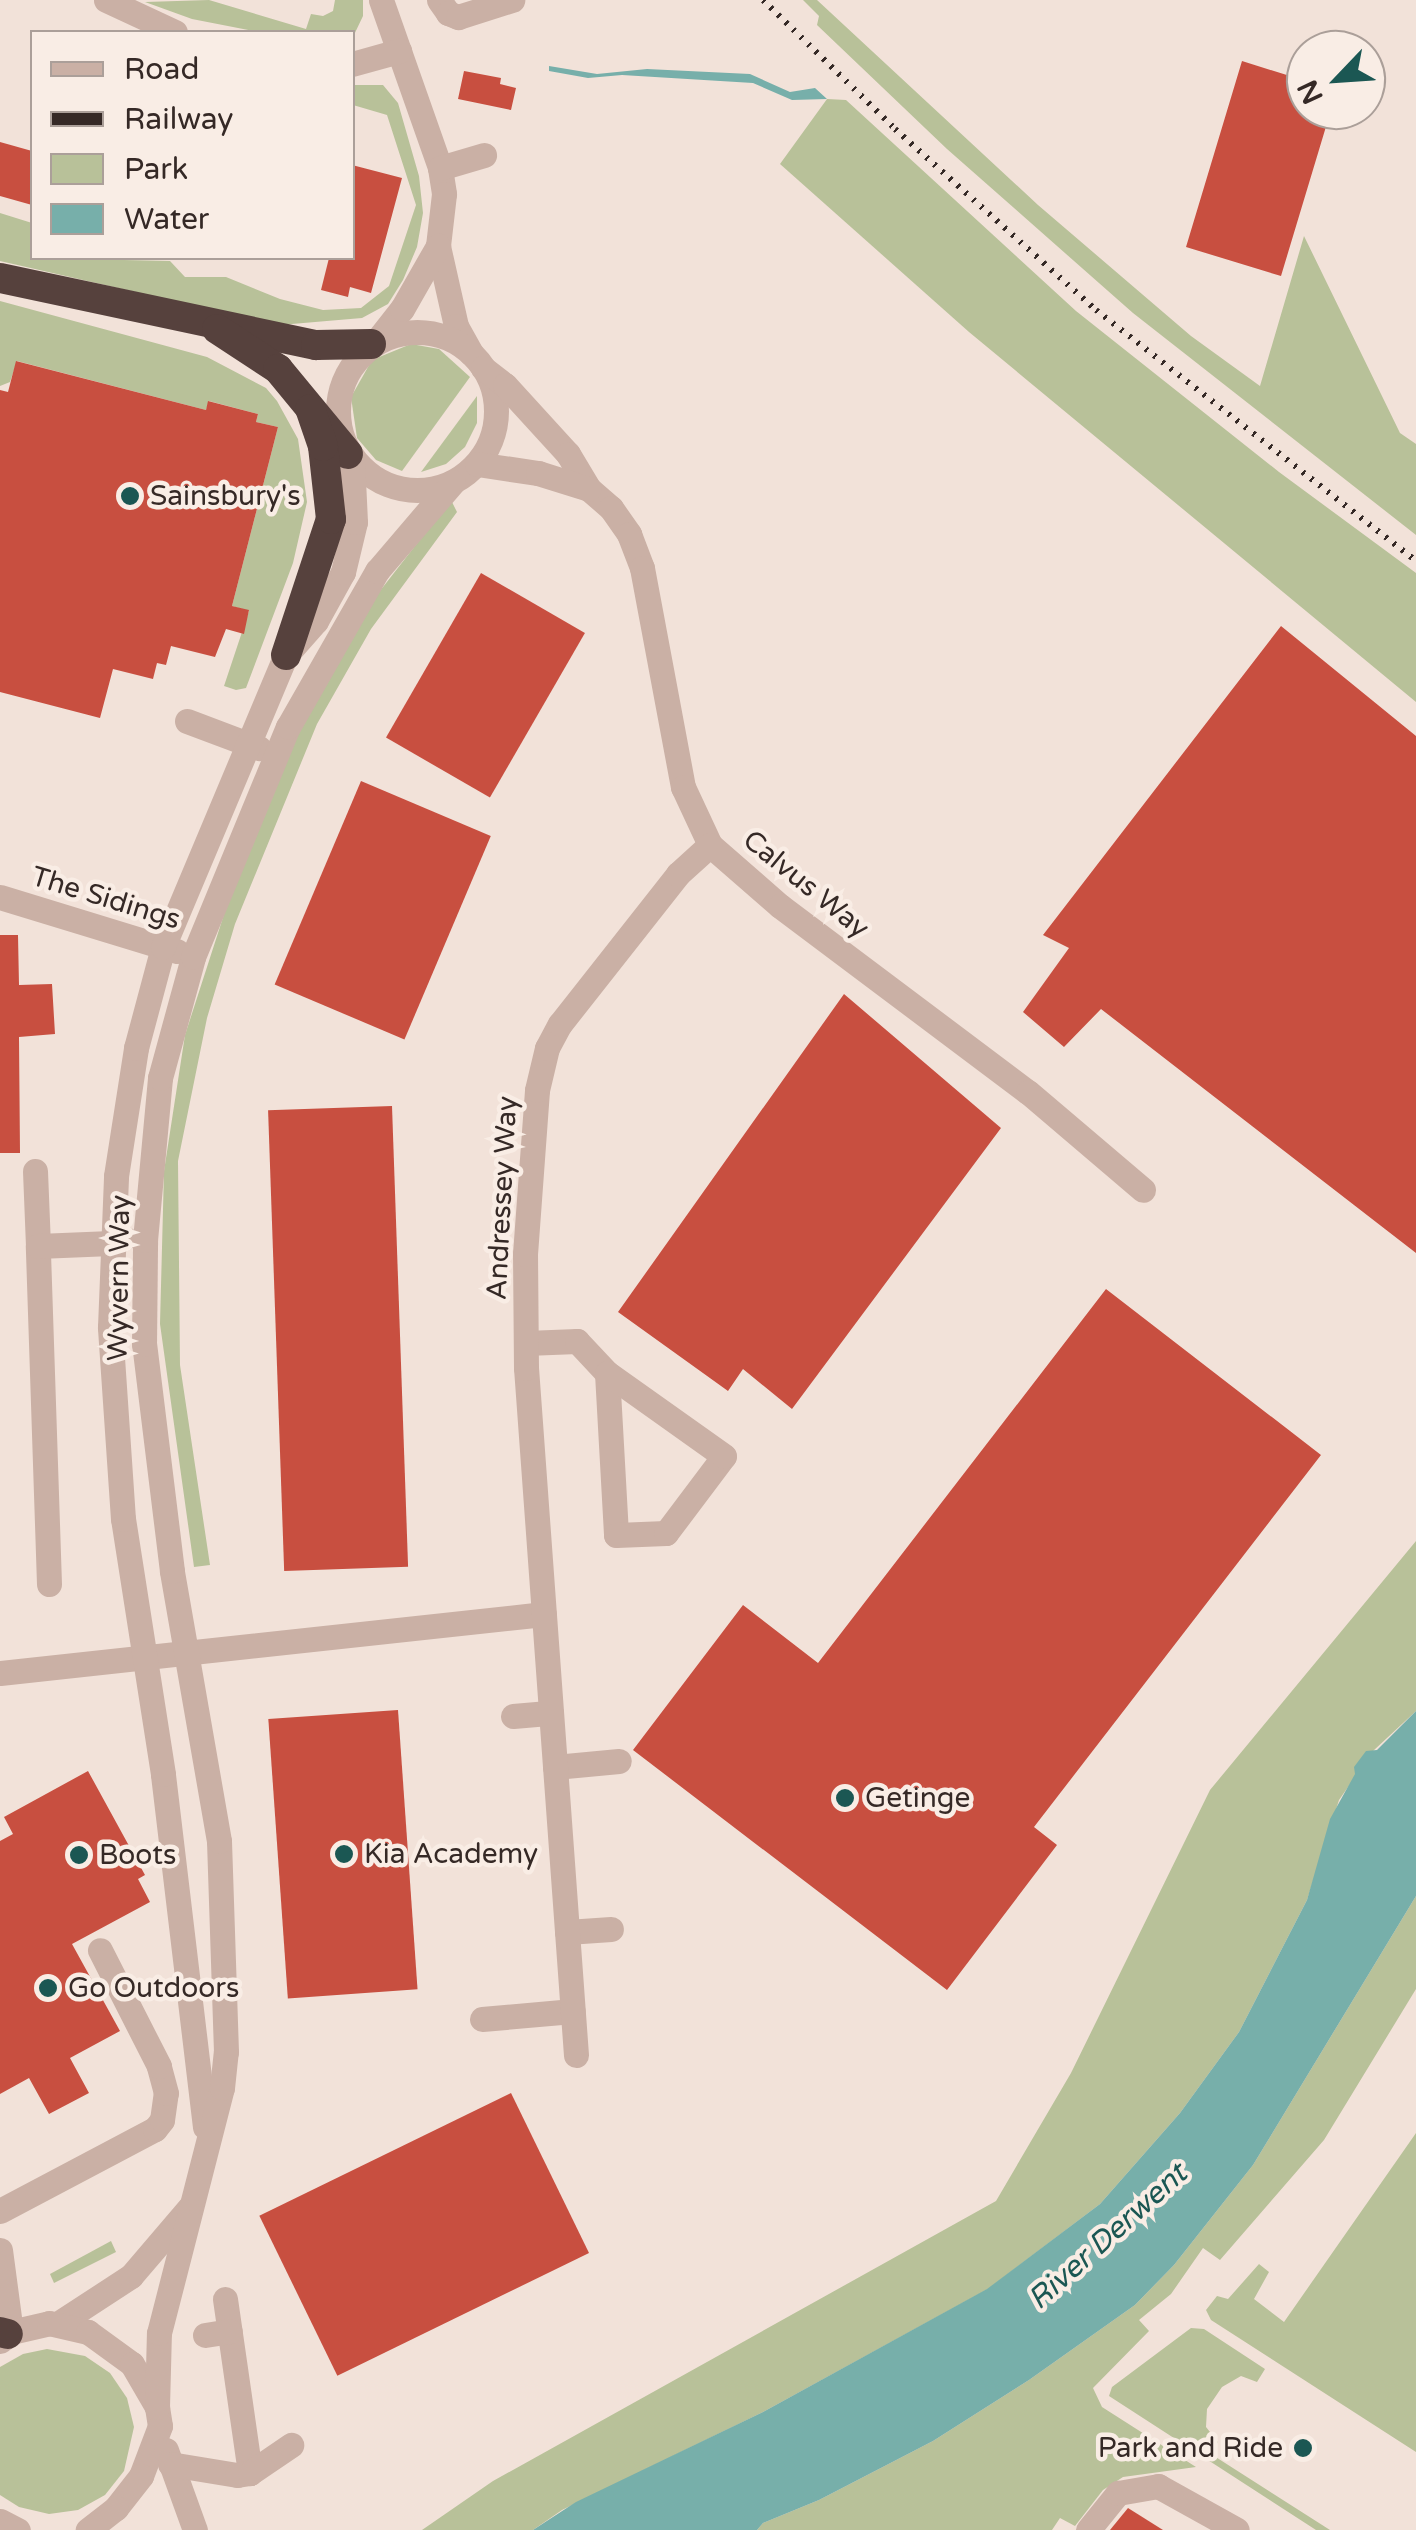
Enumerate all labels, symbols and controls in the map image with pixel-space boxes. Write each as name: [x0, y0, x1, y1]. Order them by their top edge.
legend: [30, 30, 355, 260]
north arrow: [1286, 30, 1386, 130]
text: Road: [124, 51, 199, 88]
text: N: [1290, 74, 1331, 109]
text: Railway: [124, 101, 233, 138]
text: Park: [124, 151, 188, 188]
text: Water: [124, 201, 209, 238]
place label: Sainsbury's: [150, 479, 301, 513]
marker: Sainsbury's: [119, 485, 141, 507]
street label: Calvus Way: [736, 823, 876, 945]
street label: The Sidings: [28, 859, 184, 937]
street label: Andressey Way: [480, 1095, 524, 1301]
street label: Wyvern Way: [101, 1195, 137, 1361]
place label: Getinge: [865, 1781, 970, 1815]
marker: Getinge: [834, 1787, 856, 1809]
place label: Kia Academy: [364, 1837, 538, 1871]
place label: Boots: [99, 1838, 176, 1872]
marker: Kia Academy: [333, 1843, 355, 1865]
marker: Boots: [68, 1844, 90, 1866]
place label: Go Outdoors: [68, 1971, 239, 2005]
marker: Go Outdoors: [37, 1977, 59, 1999]
water label: River Derwent: [1021, 2156, 1195, 2318]
place label: Park and Ride: [1098, 2431, 1283, 2465]
marker: Park and Ride: [1292, 2437, 1314, 2459]

